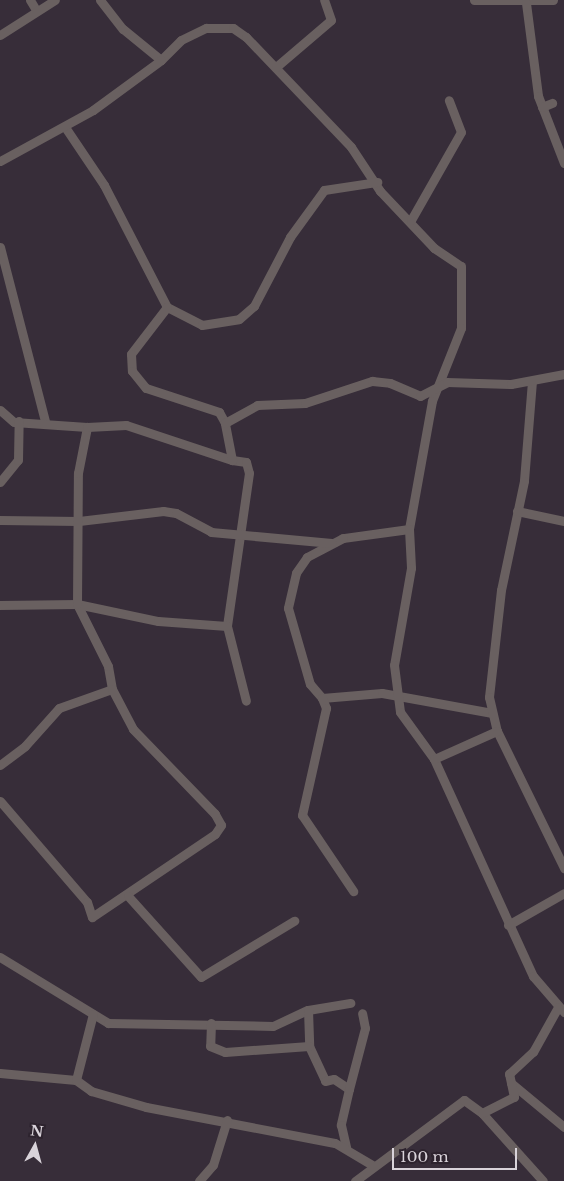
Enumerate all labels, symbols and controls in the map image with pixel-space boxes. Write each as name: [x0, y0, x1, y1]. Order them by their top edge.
north arrow: [10, 1121, 60, 1171]
text: N: [29, 1121, 44, 1141]
scale bar: [394, 1138, 519, 1170]
text: 100 m: [400, 1147, 449, 1166]

